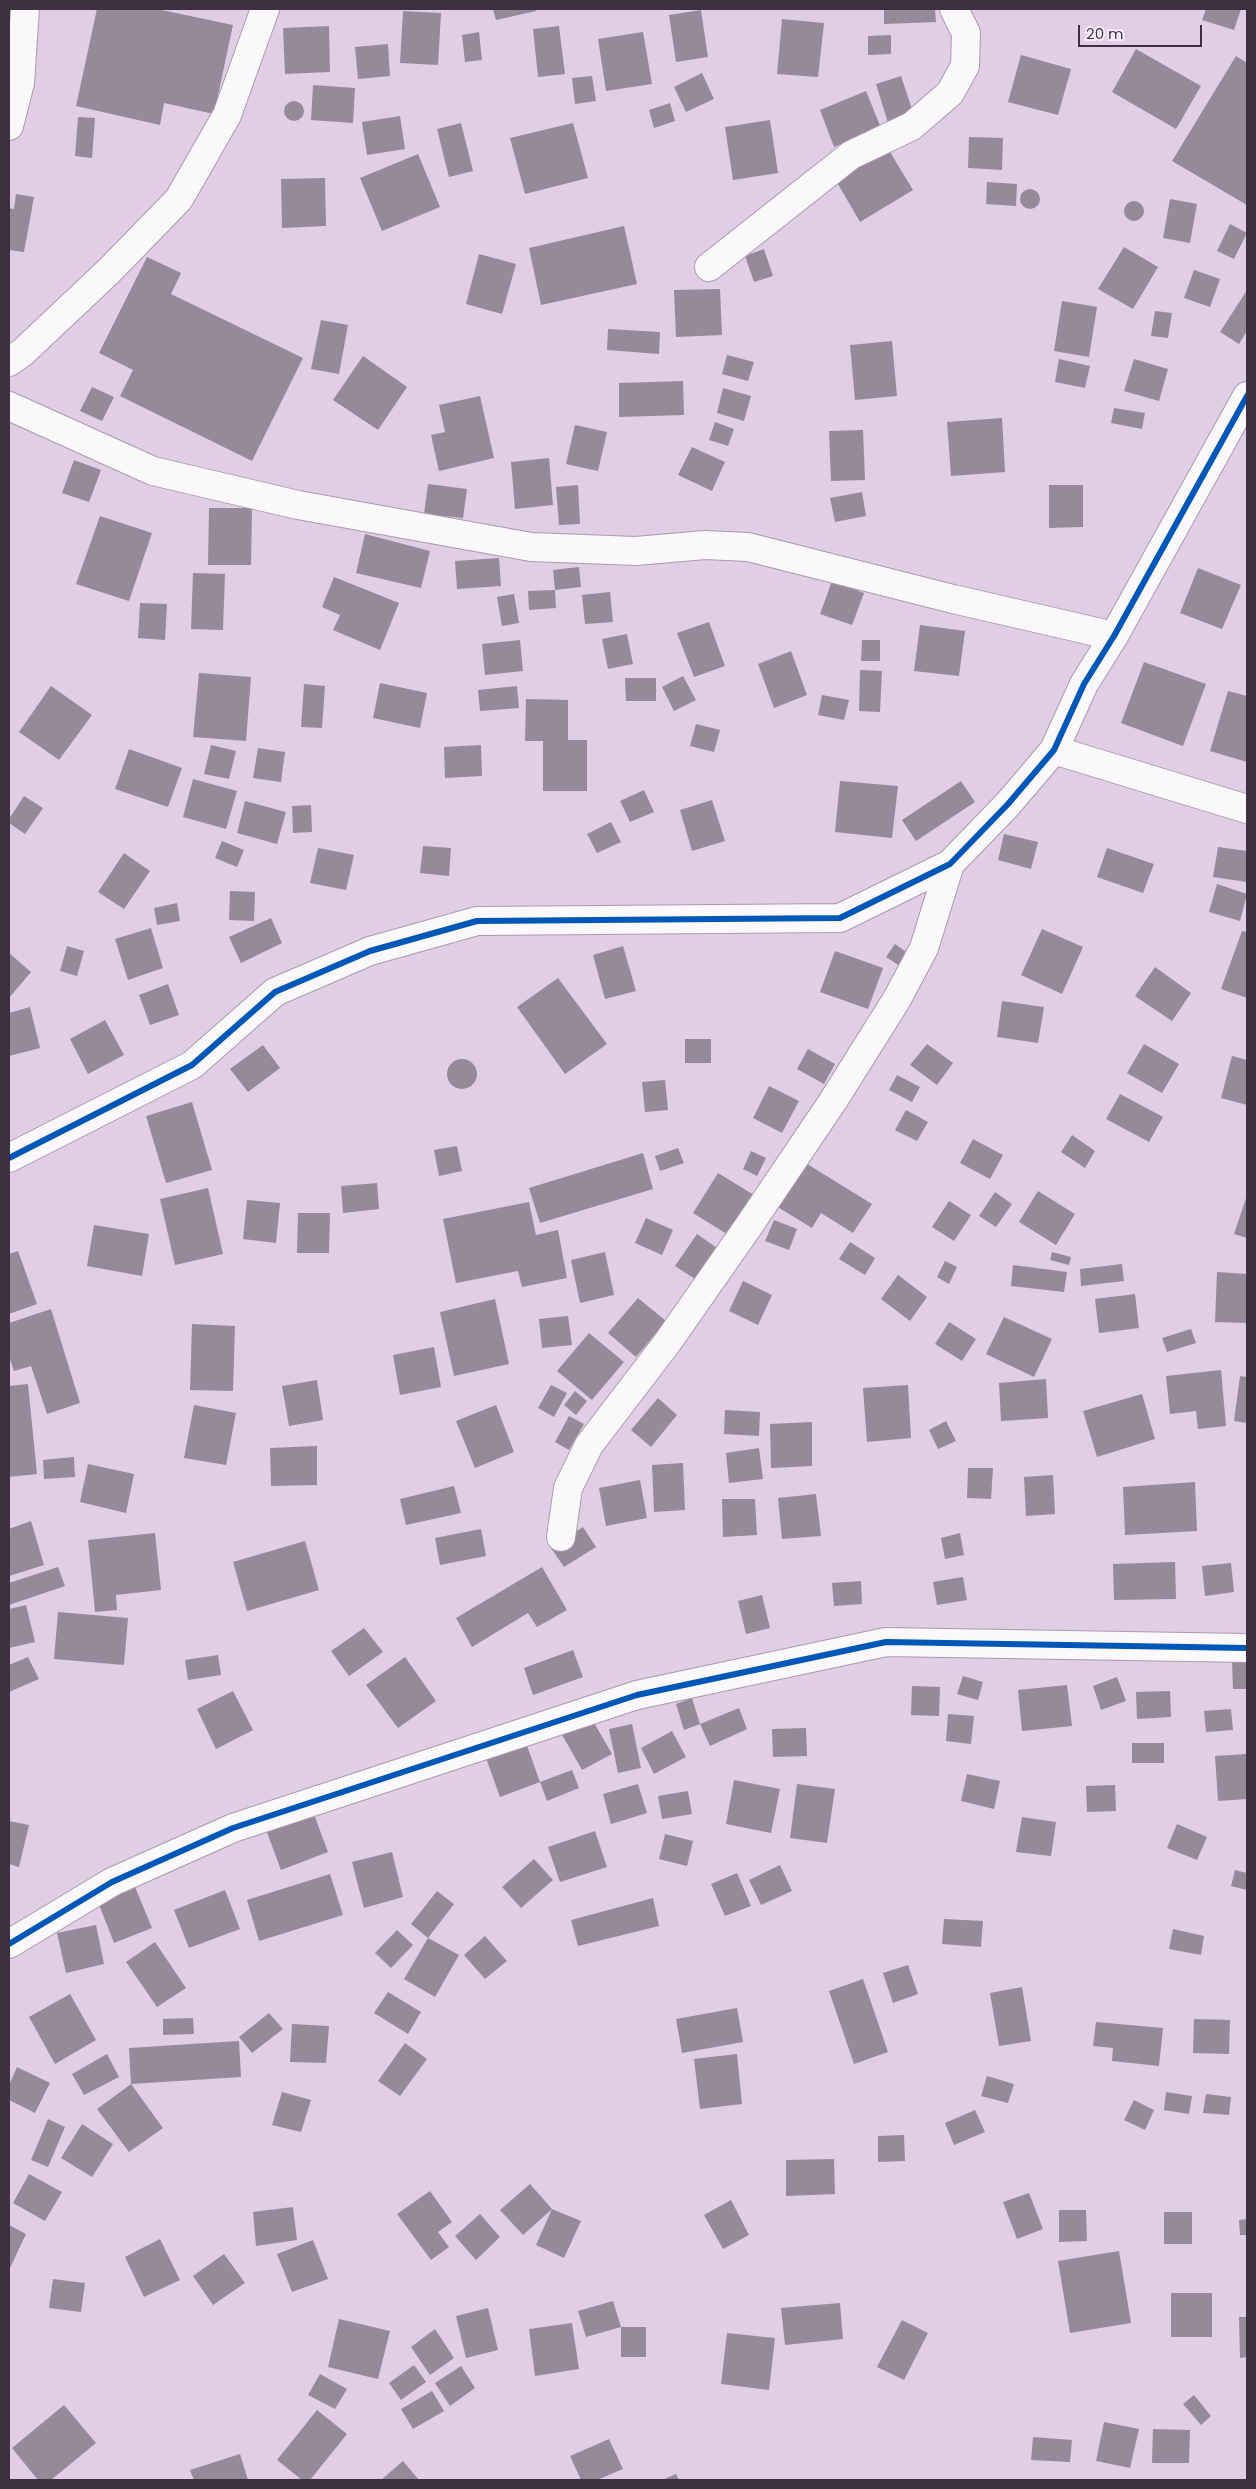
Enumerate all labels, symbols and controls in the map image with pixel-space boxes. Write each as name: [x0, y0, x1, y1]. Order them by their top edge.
scale bar: [1081, 15, 1205, 47]
text: 20 m: [1086, 23, 1124, 44]

